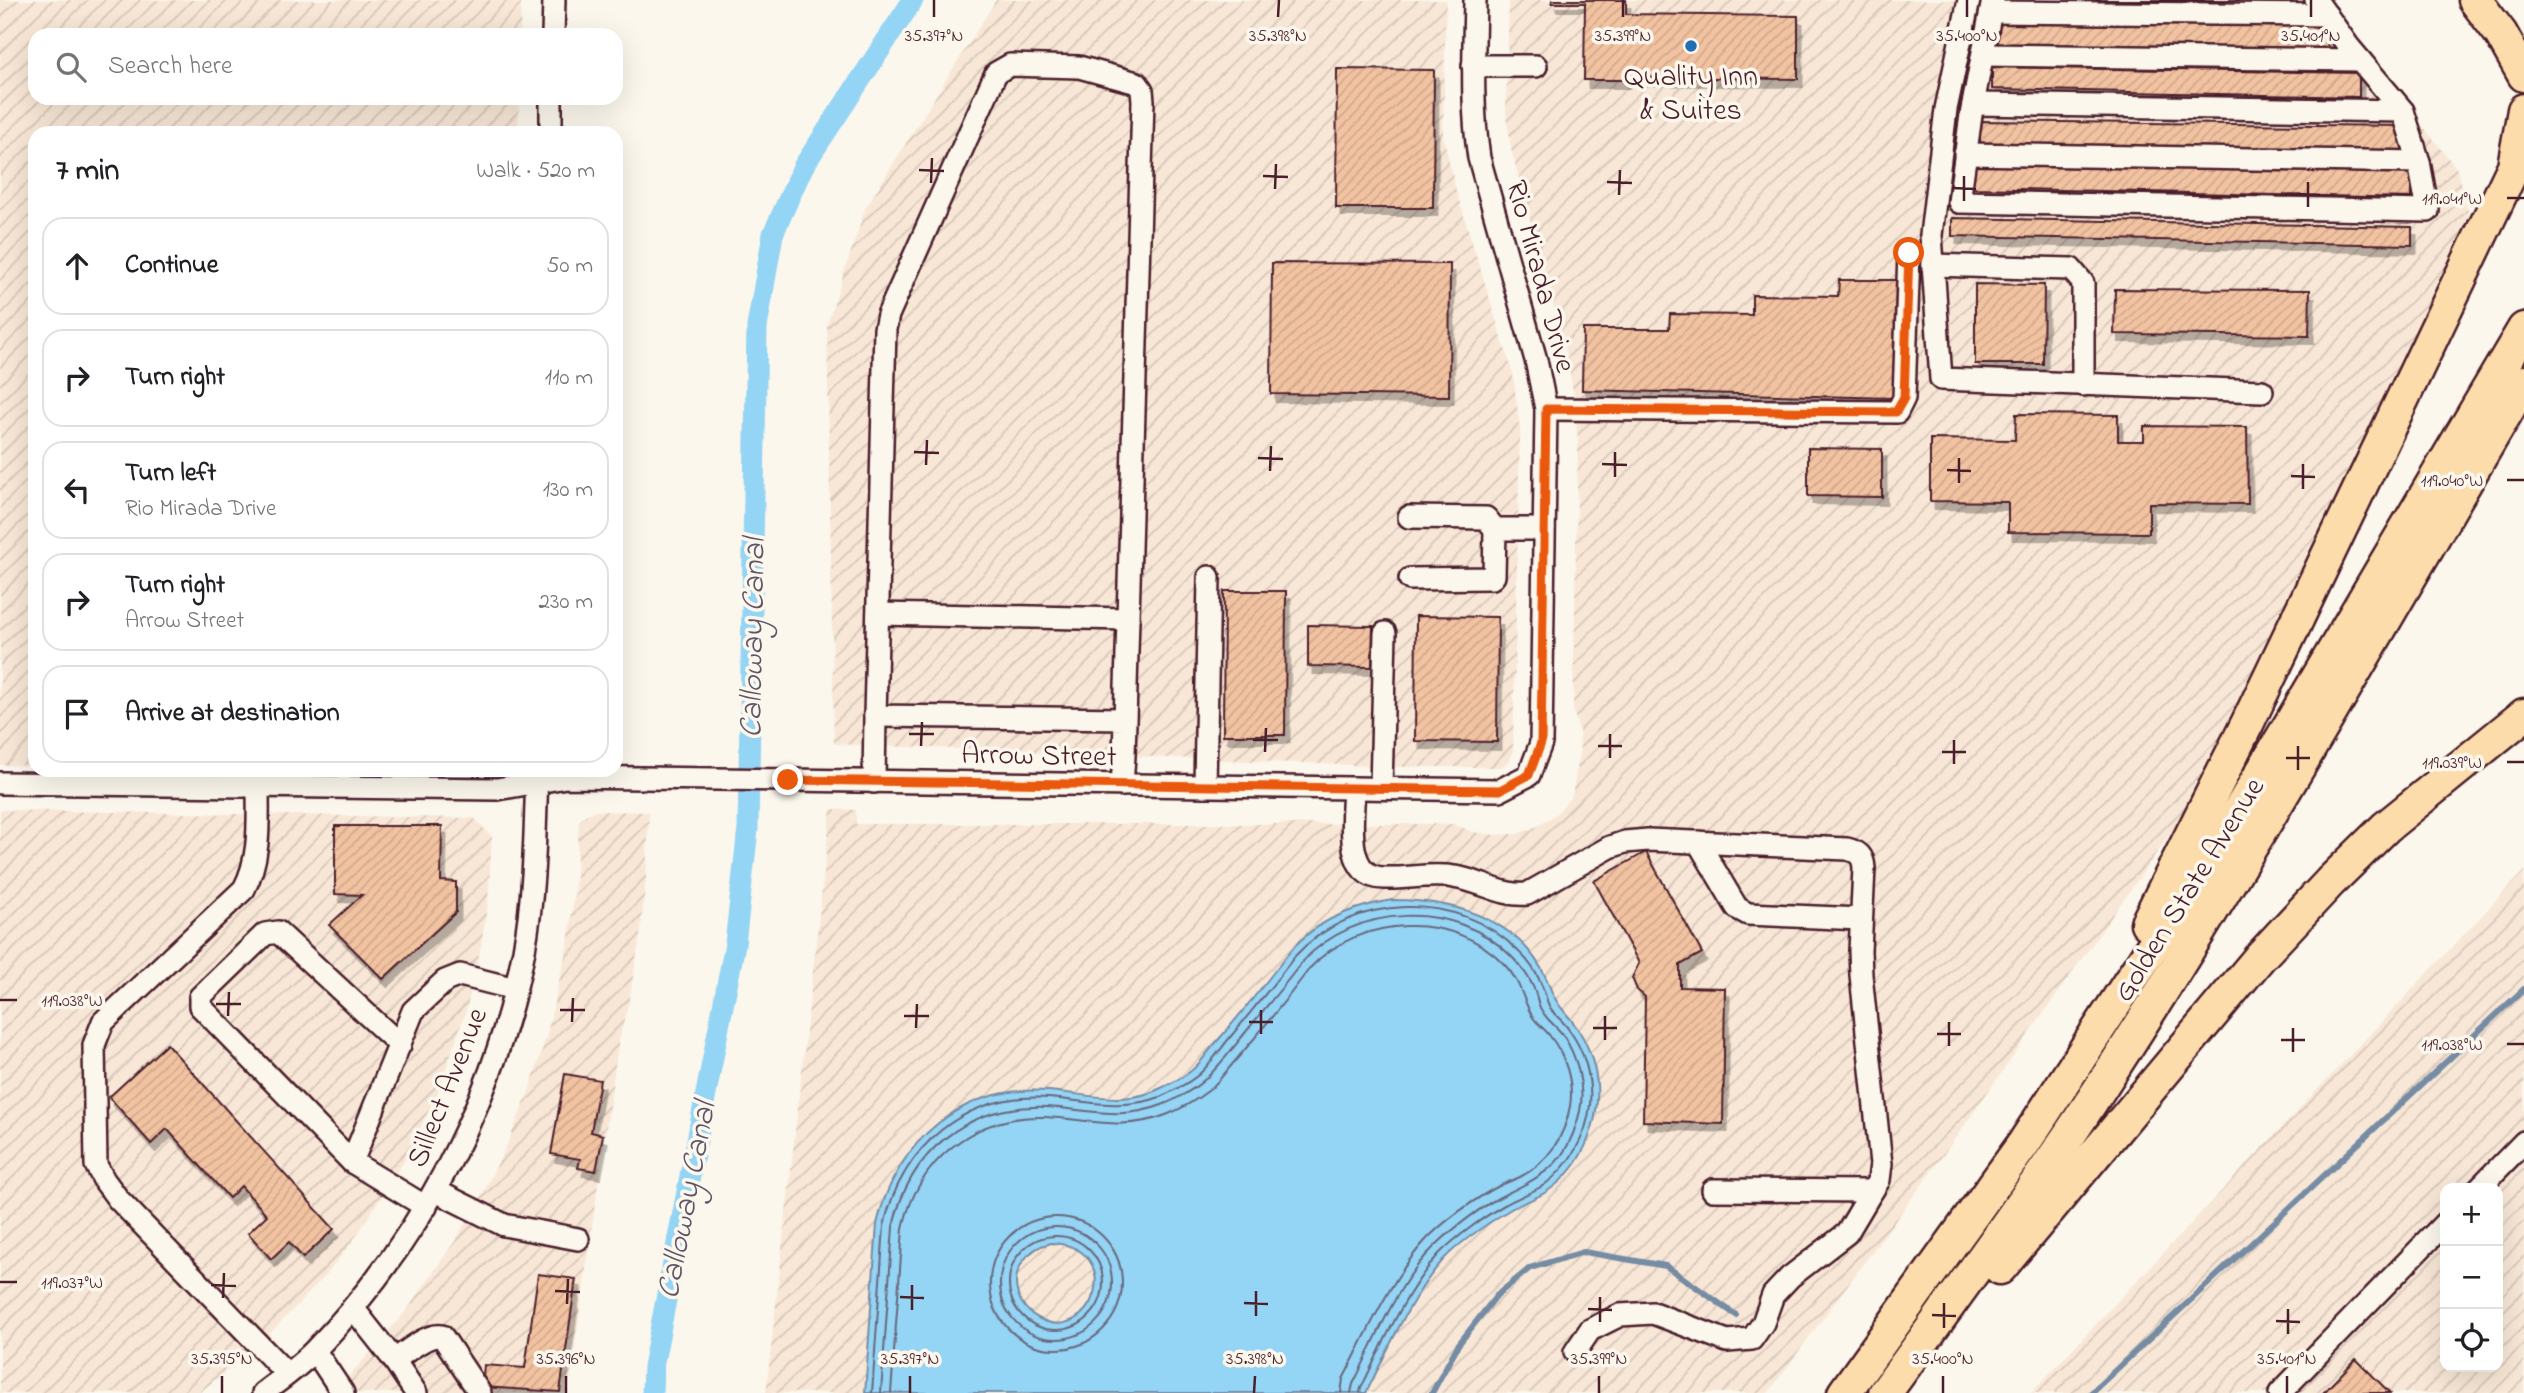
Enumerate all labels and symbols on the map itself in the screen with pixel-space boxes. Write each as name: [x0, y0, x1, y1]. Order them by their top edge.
text: 35.397°N: [905, 24, 963, 50]
text: 35.398°N: [1249, 24, 1307, 50]
text: 35.399°N: [1595, 24, 1651, 50]
text: 35.400°N: [1936, 24, 1998, 50]
text: 35.401°N: [2281, 24, 2341, 50]
marker: Quality Inn & Suites: [1683, 38, 1699, 54]
place label: Quality Inn & Suites: [1624, 56, 1758, 134]
street label: Rio Mirada Drive: [1492, 176, 1586, 378]
text: 119.041°W: [2422, 187, 2482, 213]
route start: [1893, 237, 1924, 268]
text: 119.040°W: [2421, 469, 2483, 495]
water label: Calloway Canal: [729, 534, 780, 738]
street label: Arrow Street: [961, 734, 1117, 780]
text: 119.039°W: [2422, 751, 2482, 777]
route end: [772, 764, 803, 795]
street label: Golden State Avenue: [2104, 769, 2278, 1011]
text: 119.038°W: [41, 989, 103, 1015]
street label: Sillect Avenue: [397, 1001, 501, 1175]
text: 119.038°W: [2421, 1033, 2483, 1059]
water label: Calloway Canal: [646, 1095, 731, 1303]
text: 119.037°W: [41, 1271, 103, 1297]
text: 35.395°N: [191, 1347, 253, 1373]
text: 35.396°N: [536, 1347, 596, 1373]
text: 35.397°N: [881, 1347, 939, 1373]
text: 35.398°N: [1226, 1347, 1284, 1373]
text: 35.399°N: [1571, 1347, 1627, 1373]
text: 35.400°N: [1912, 1347, 1974, 1373]
text: 35.401°N: [2257, 1347, 2317, 1373]

